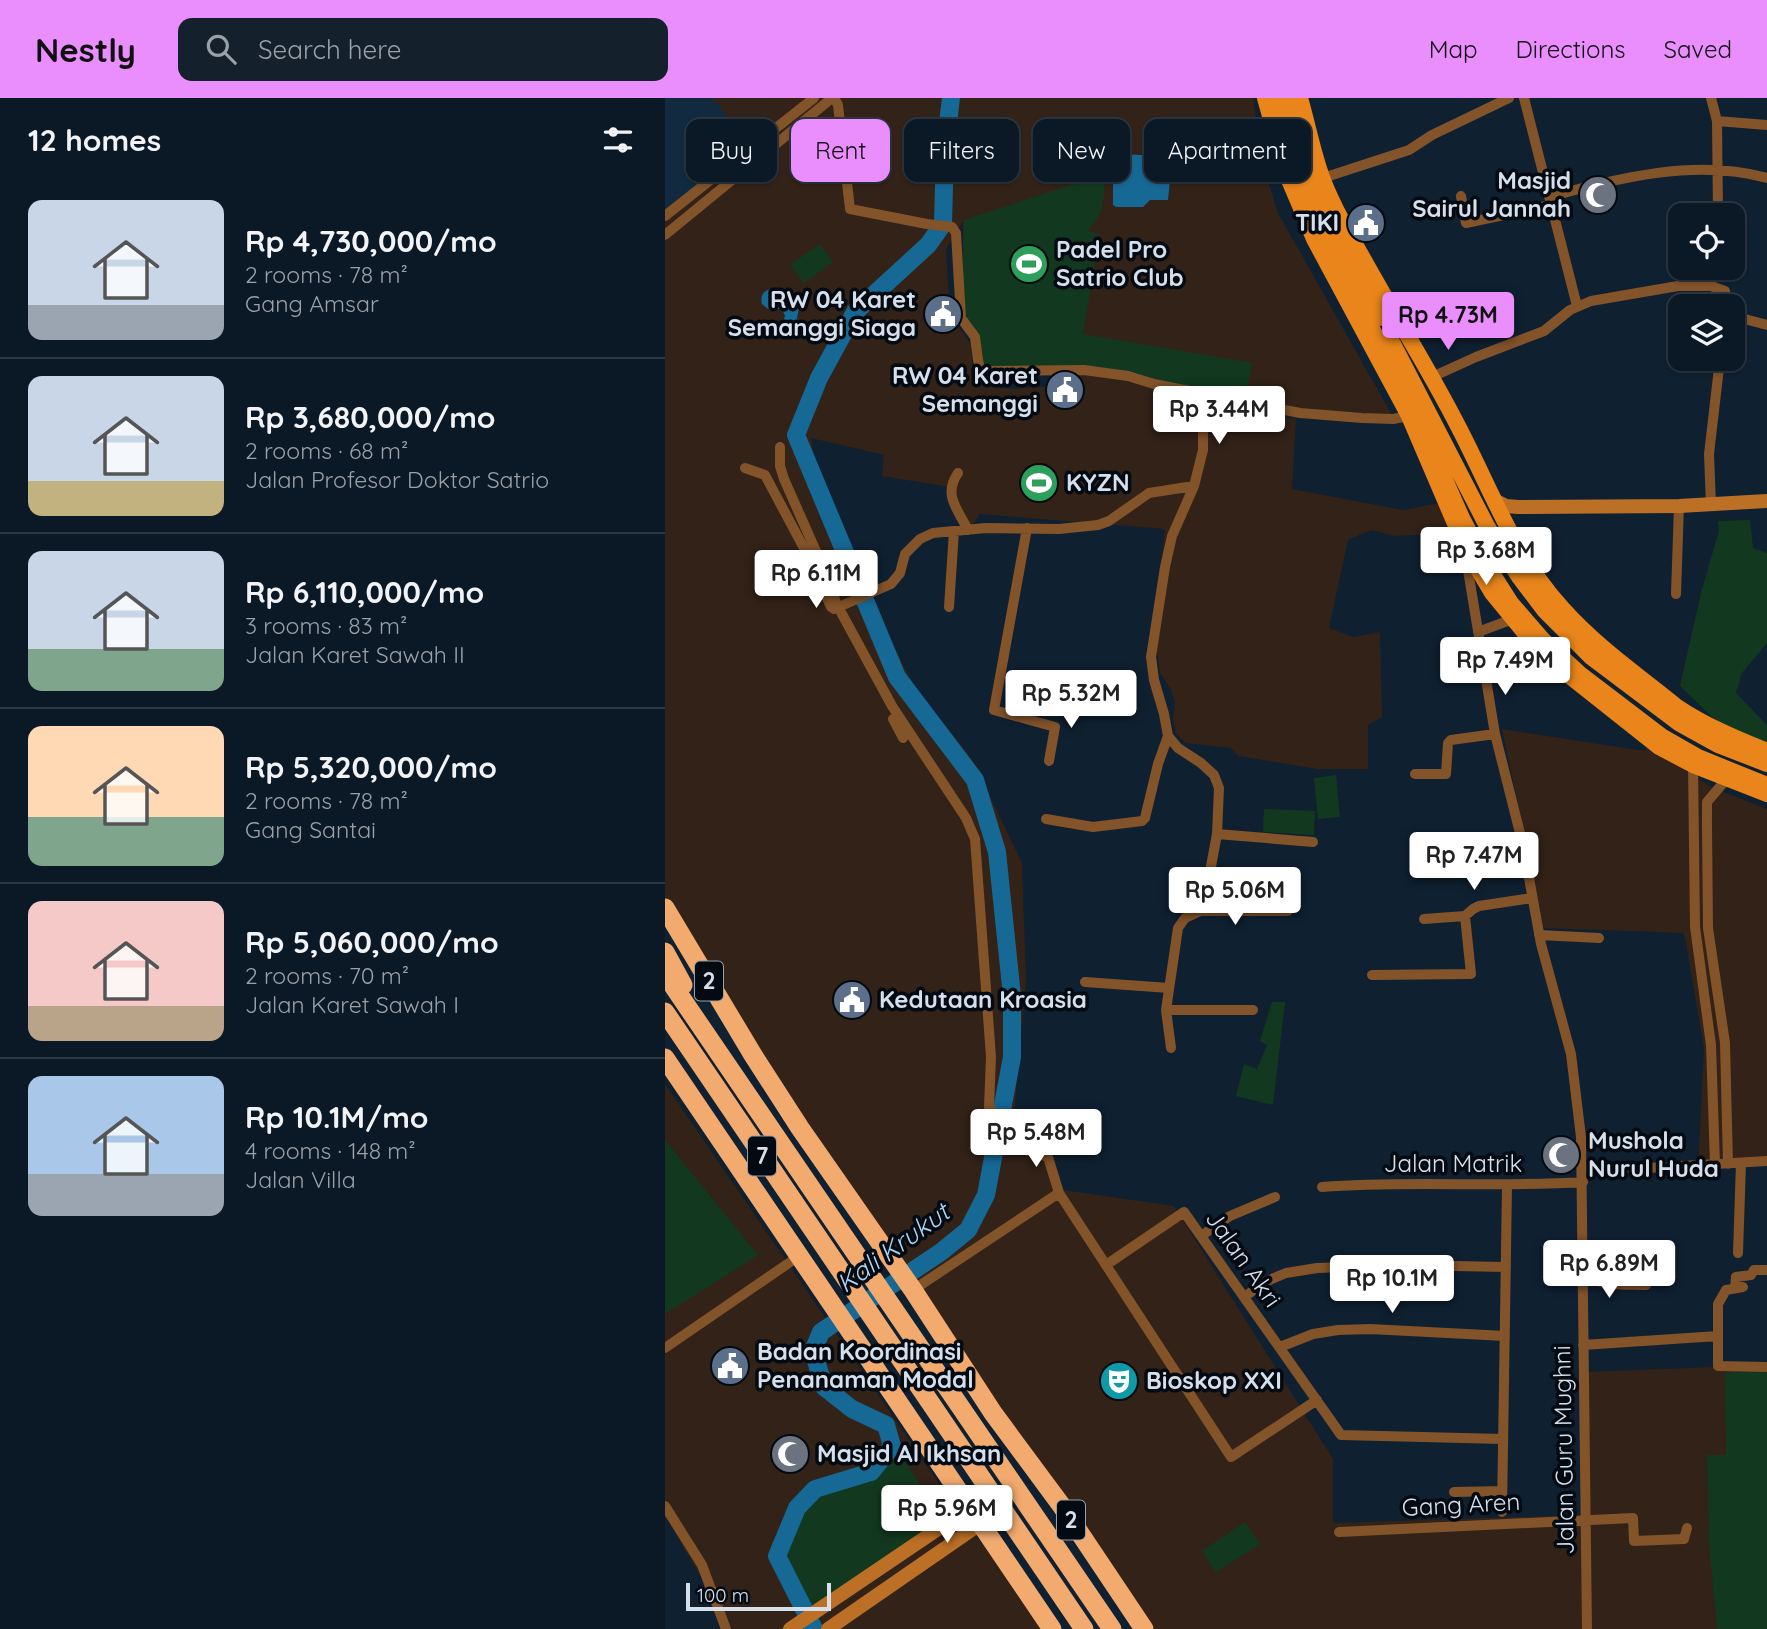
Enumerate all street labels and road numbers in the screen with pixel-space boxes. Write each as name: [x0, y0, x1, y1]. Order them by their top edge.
road number: 2: [695, 961, 723, 1000]
road number: 7: [748, 1136, 776, 1176]
street label: Jalan Matrik: [1384, 1148, 1522, 1178]
street label: Jalan Akri: [1200, 1204, 1288, 1313]
street label: Jalan Guru Mughni: [1546, 1345, 1580, 1555]
street label: Gang Aren: [1401, 1486, 1521, 1522]
road number: 2: [1057, 1500, 1085, 1540]

